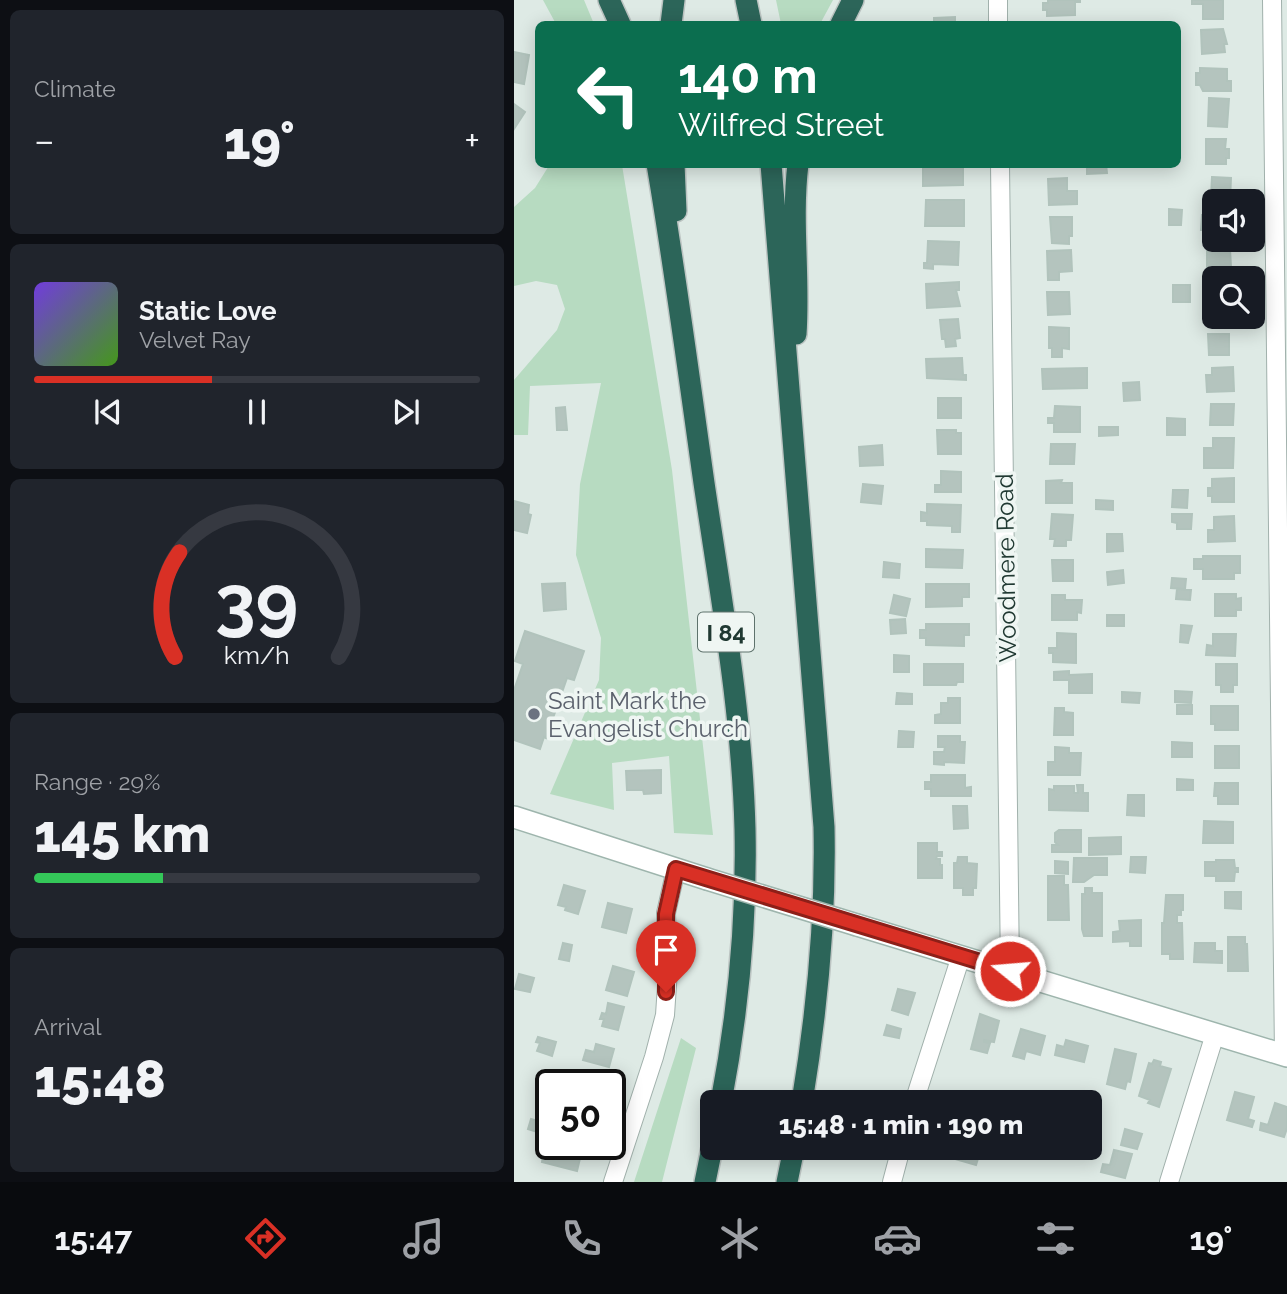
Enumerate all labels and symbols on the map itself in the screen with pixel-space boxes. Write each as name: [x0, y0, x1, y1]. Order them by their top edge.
street label: Woodmere Road: [990, 473, 1022, 663]
road number: I 84: [698, 612, 754, 652]
place label: Saint Mark the Evangelist Church: [548, 686, 748, 743]
marker: Saint Mark the Evangelist Church: [526, 706, 542, 722]
pin: [636, 920, 696, 992]
position arrow: [973, 934, 1047, 1008]
speed limit sign: 50: [535, 1069, 626, 1160]

